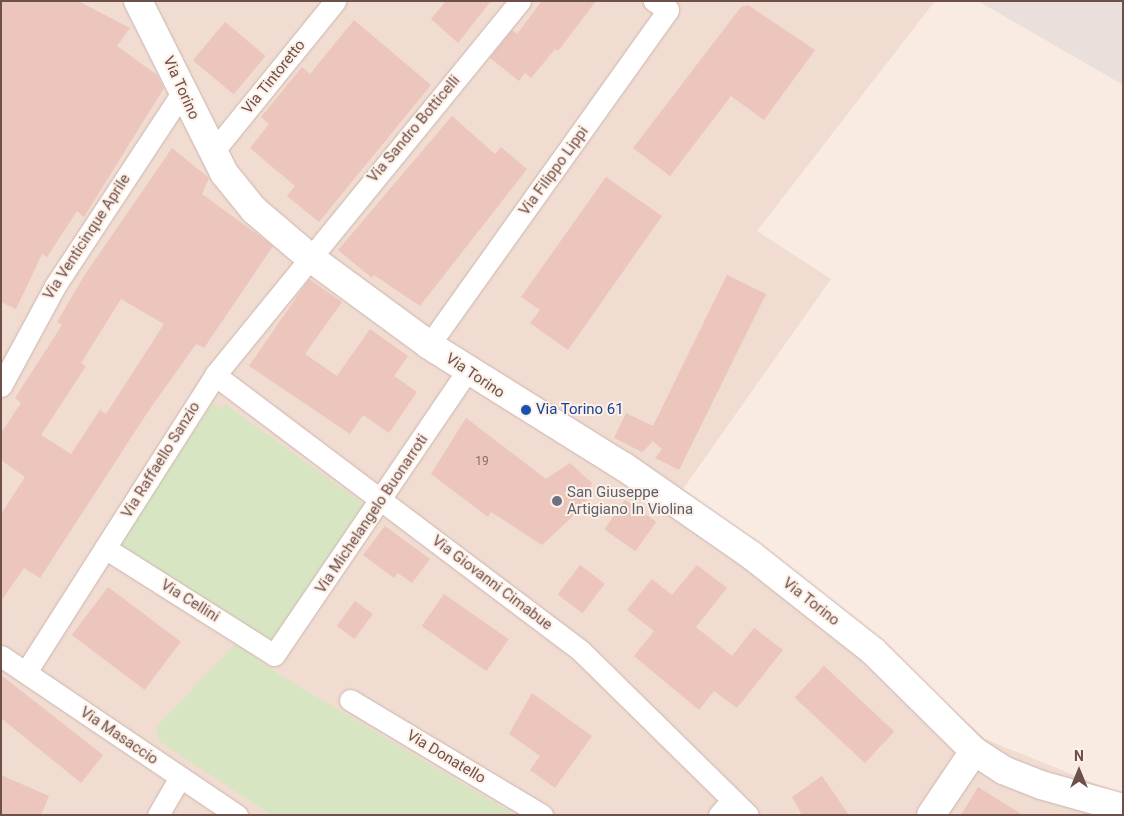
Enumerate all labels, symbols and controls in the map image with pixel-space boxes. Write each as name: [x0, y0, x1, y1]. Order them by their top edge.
street label: Via Tintoretto: [239, 36, 309, 118]
street label: Via Torino: [159, 54, 203, 122]
street label: Via Sandro Botticelli: [364, 72, 464, 186]
street label: Via Filippo Lippi: [516, 123, 592, 219]
street label: Via Venticinque Aprile: [40, 171, 134, 303]
street label: Via Torino: [442, 350, 508, 402]
street label: Via Raffaello Sanzio: [118, 399, 204, 521]
place label: Via Torino 61: [536, 401, 624, 419]
marker: Via Torino 61: [520, 404, 532, 416]
street label: Via Michelangelo Buonarroti: [312, 431, 432, 597]
house number: 19: [475, 455, 489, 469]
place label: San Giuseppe Artigiano In Violina: [567, 483, 693, 518]
marker: San Giuseppe Artigiano In Violina: [551, 495, 563, 507]
street label: Via Giovanni Cimabue: [428, 532, 556, 634]
street label: Via Torino: [779, 574, 843, 630]
street label: Via Cellini: [157, 576, 223, 626]
street label: Via Masaccio: [77, 703, 161, 769]
street label: Via Donatello: [403, 726, 489, 788]
north arrow: [1054, 746, 1104, 796]
text: N: [1074, 748, 1084, 764]

